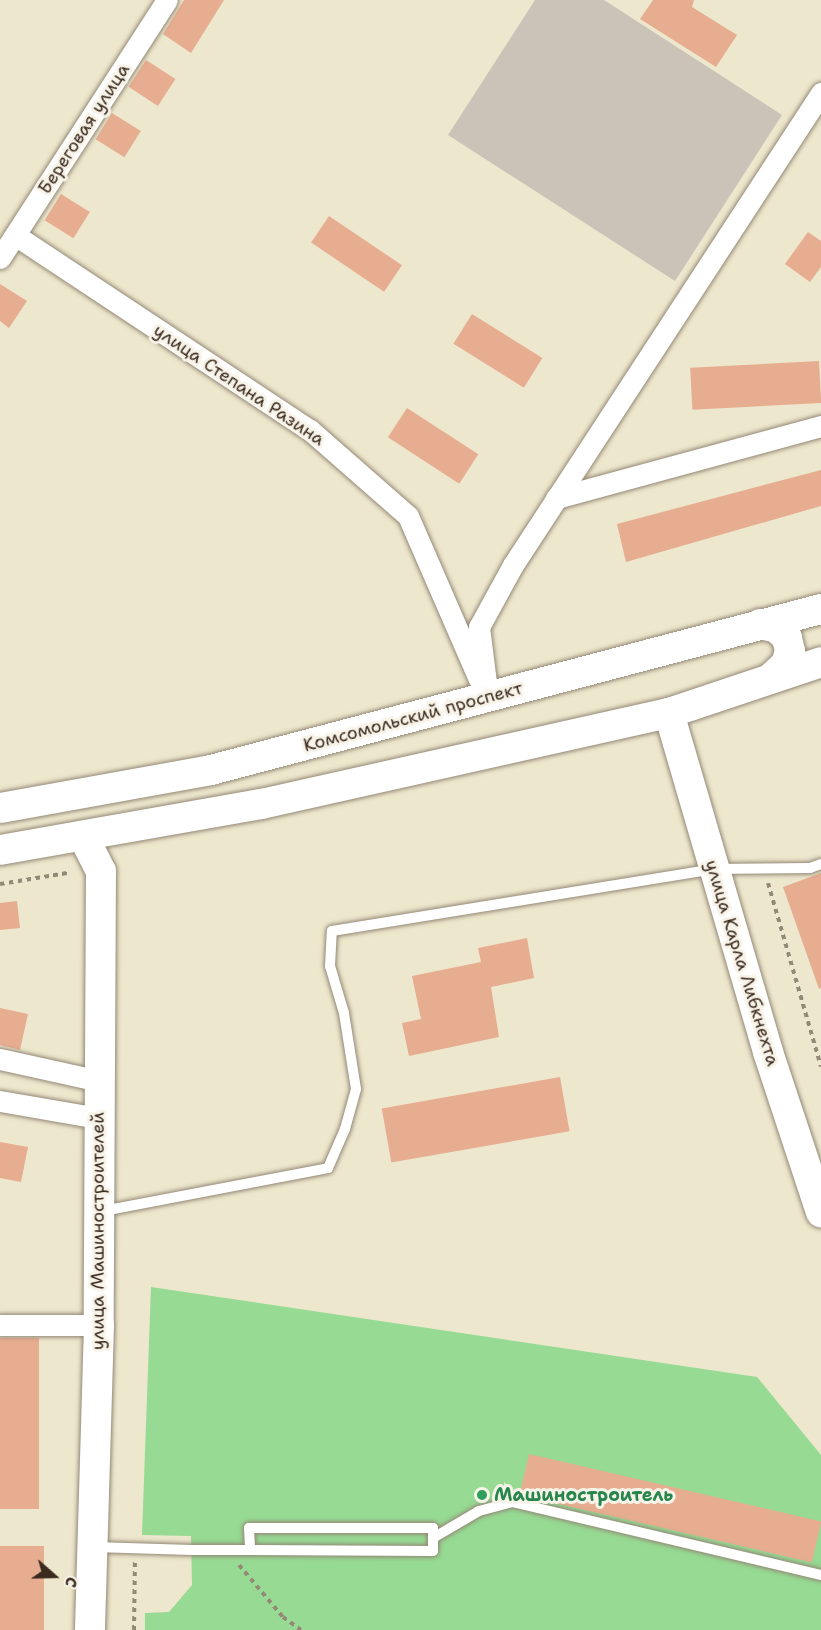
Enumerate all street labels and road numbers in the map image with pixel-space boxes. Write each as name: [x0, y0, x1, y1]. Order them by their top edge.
street label: Береговая улица: [34, 60, 134, 198]
street label: улица Степана Разина: [149, 320, 329, 450]
street label: Комсомольский проспект: [301, 677, 525, 757]
street label: улица Карла Либкнехта: [700, 857, 784, 1069]
street label: улица Машиностроителей: [87, 1112, 109, 1350]

